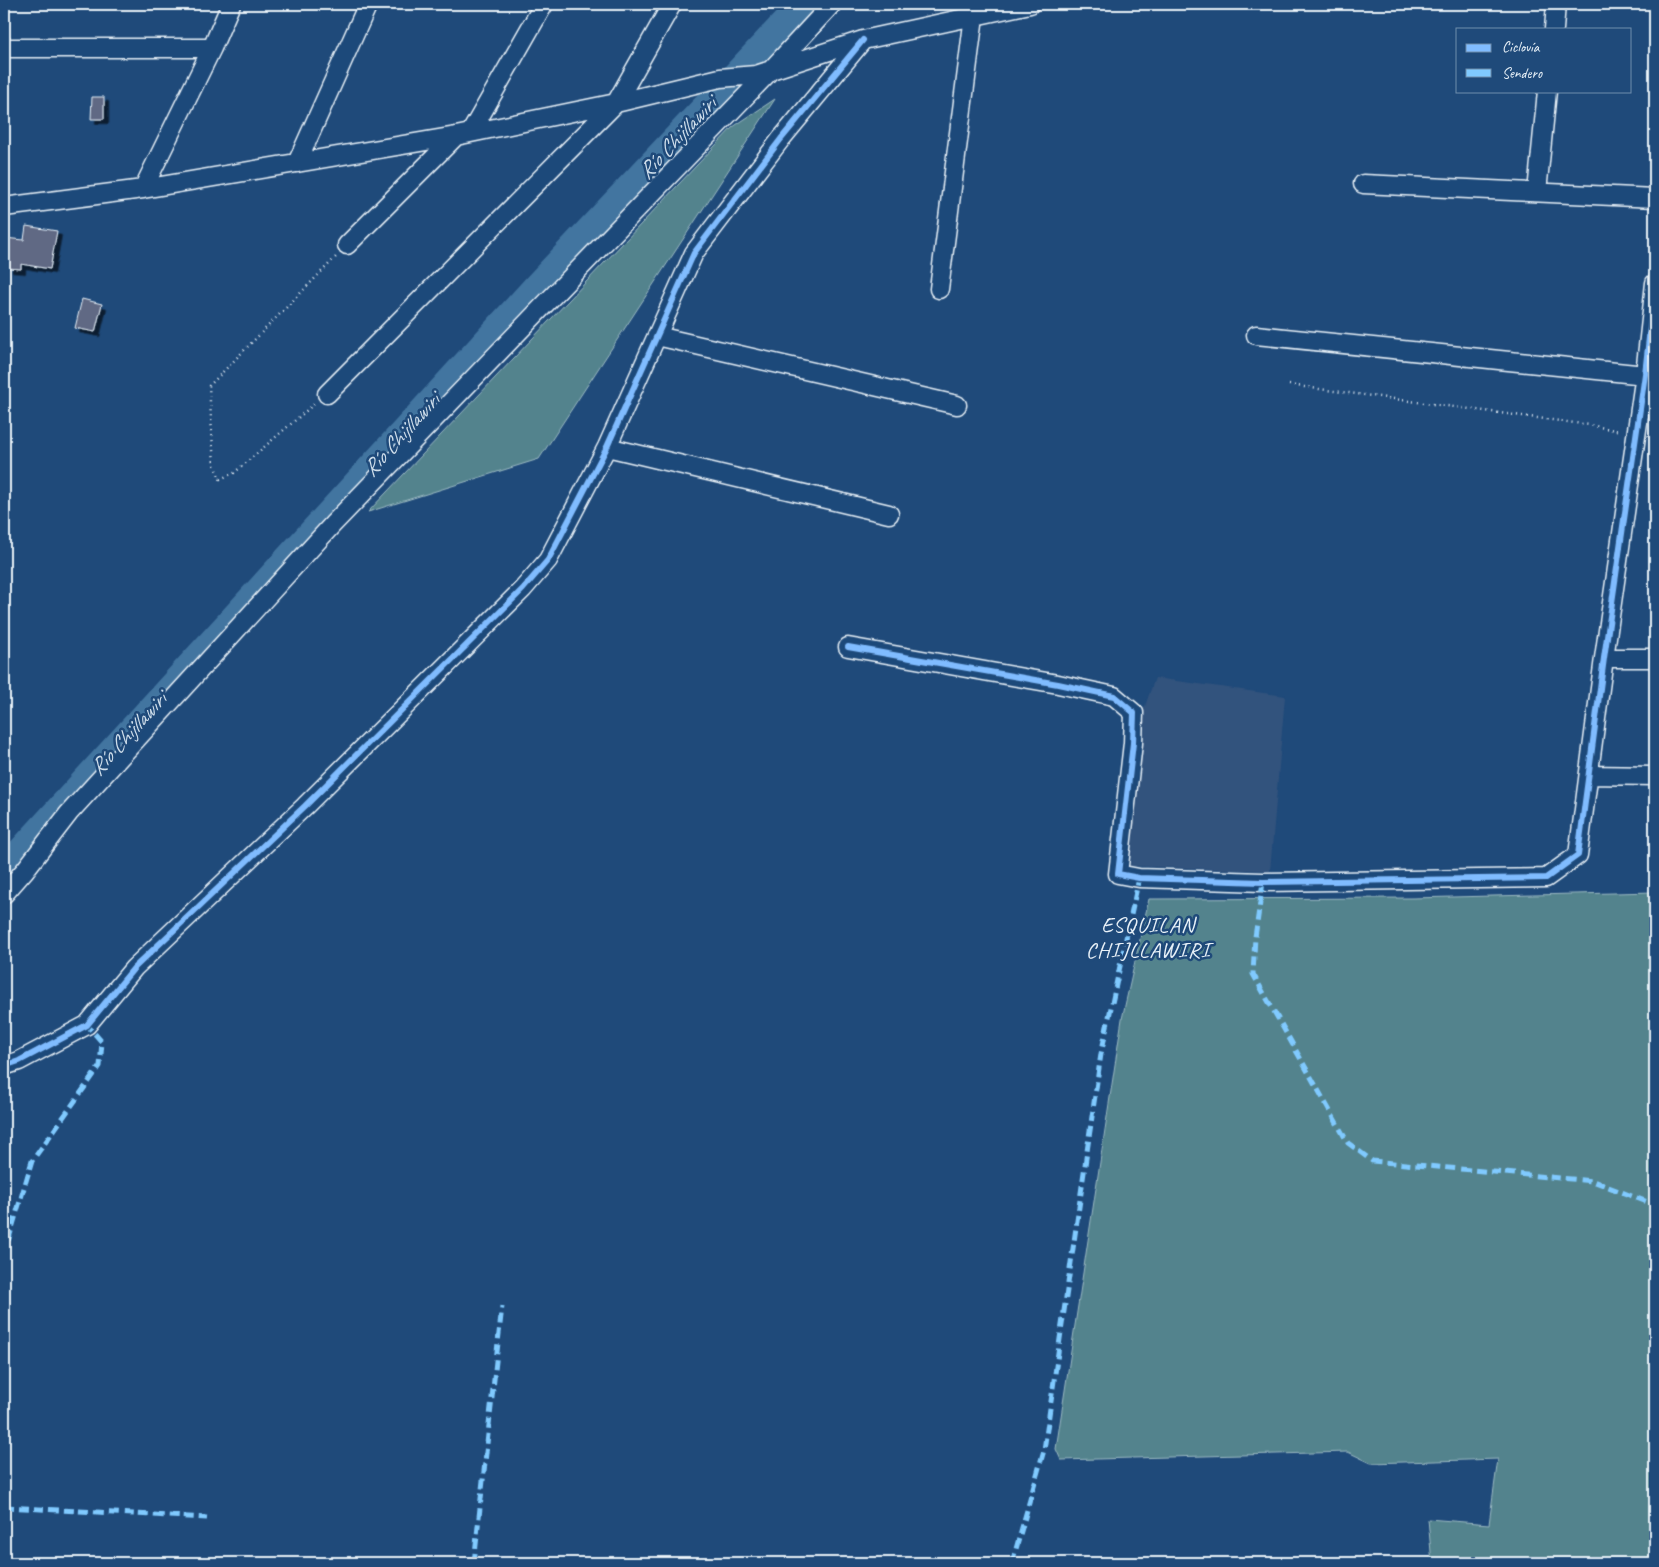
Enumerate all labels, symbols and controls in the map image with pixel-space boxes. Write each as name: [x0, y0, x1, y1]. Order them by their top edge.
legend: [1456, 28, 1632, 92]
text: Ciclovía: [1502, 38, 1541, 57]
text: Sendero: [1502, 64, 1543, 83]
water label: Río Chijllawiri: [632, 88, 725, 185]
water label: Río Chijllawiri: [356, 384, 449, 482]
water label: Río Chijllawiri: [83, 683, 176, 781]
district label: ESQUILAN CHIJLLAWIRI: [1086, 911, 1214, 964]

